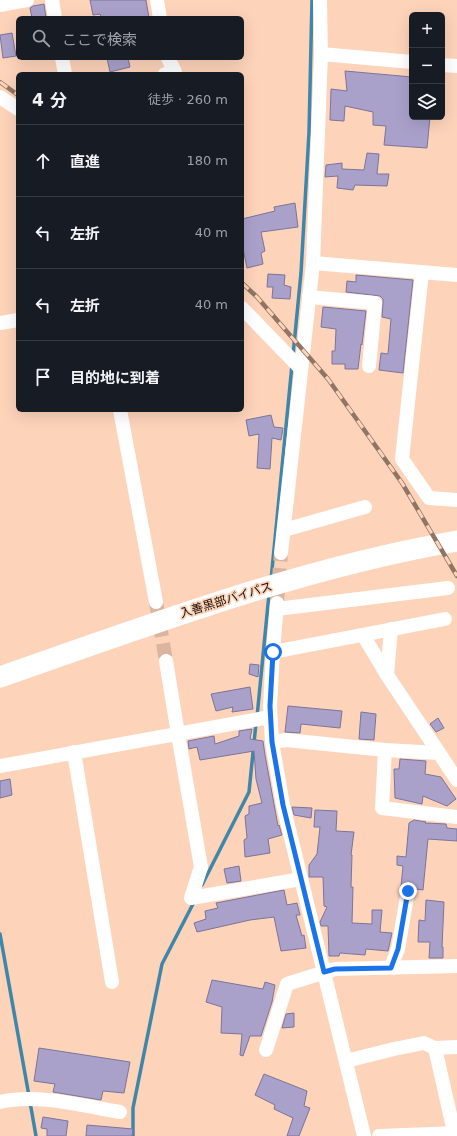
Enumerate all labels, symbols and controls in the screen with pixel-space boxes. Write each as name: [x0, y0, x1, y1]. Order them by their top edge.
map controls: [409, 12, 445, 120]
button: +: [409, 12, 445, 48]
search box: [16, 16, 244, 60]
icon: search: [30, 27, 52, 49]
text: ここで検索: [62, 31, 137, 49]
button: −: [409, 48, 445, 84]
button: layers: [409, 84, 445, 120]
text: 4 分: [32, 90, 67, 110]
text: 徒歩 · 260 m: [148, 92, 228, 107]
icon: ahead: [32, 150, 54, 172]
text: 直進: [70, 153, 100, 171]
text: 180 m: [186, 153, 228, 168]
icon: left: [32, 222, 54, 244]
text: 左折: [70, 225, 100, 243]
text: 40 m: [195, 225, 228, 240]
icon: left: [32, 294, 54, 316]
text: 左折: [70, 297, 100, 315]
text: 40 m: [195, 297, 228, 312]
icon: arrive: [32, 366, 54, 388]
text: 目的地に到着: [70, 369, 160, 387]
street label: 入善黒部バイパス: [178, 579, 274, 621]
route start: [264, 643, 282, 661]
route end: [399, 882, 417, 900]

